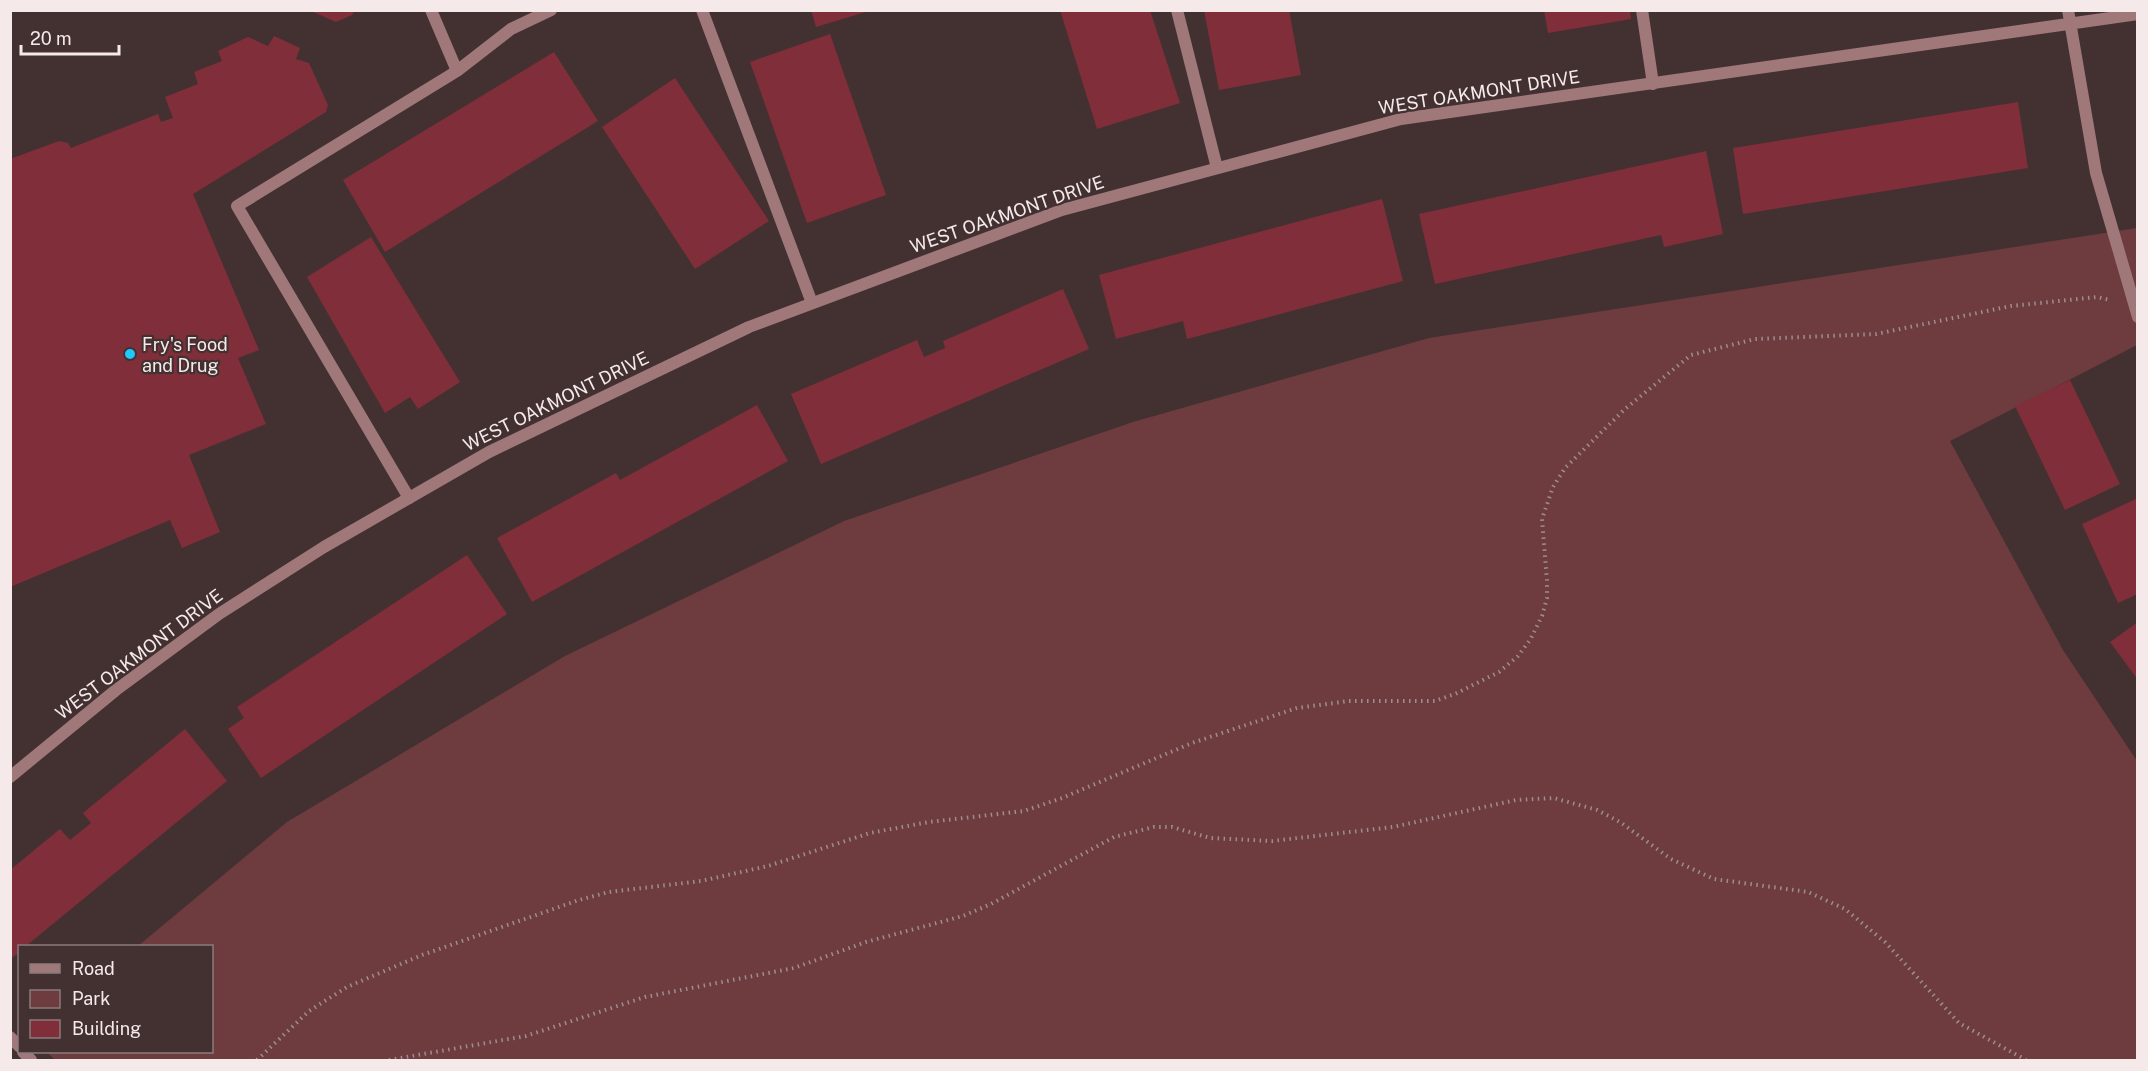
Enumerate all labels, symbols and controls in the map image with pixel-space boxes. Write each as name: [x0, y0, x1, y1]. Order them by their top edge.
scale bar: [21, 18, 118, 56]
text: 20 m: [30, 28, 72, 49]
street label: WEST OAKMONT DRIVE: [1377, 66, 1581, 118]
street label: WEST OAKMONT DRIVE: [907, 171, 1107, 257]
place label: Fry's Food and Drug: [142, 334, 228, 376]
marker: Fry's Food and Drug: [123, 347, 137, 361]
street label: WEST OAKMONT DRIVE: [460, 347, 652, 455]
street label: WEST OAKMONT DRIVE: [51, 584, 227, 724]
legend: [18, 945, 213, 1053]
text: Road: [72, 958, 115, 979]
text: Park: [72, 988, 110, 1009]
text: Building: [72, 1018, 141, 1039]

